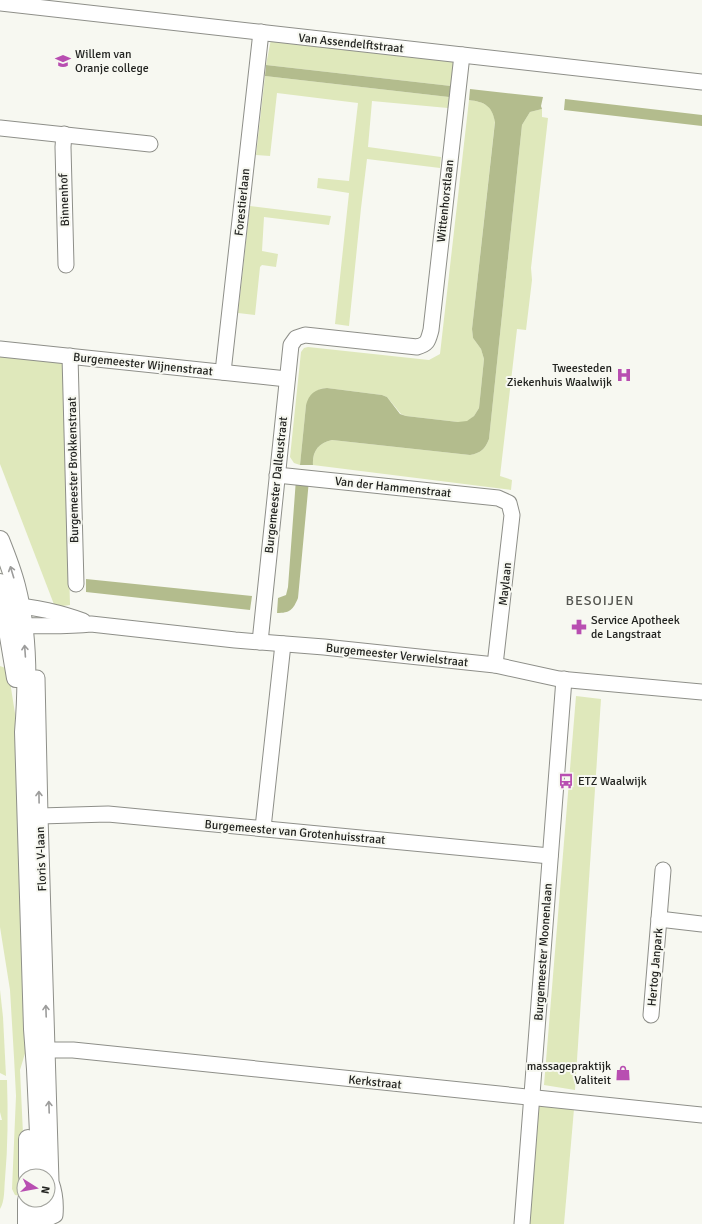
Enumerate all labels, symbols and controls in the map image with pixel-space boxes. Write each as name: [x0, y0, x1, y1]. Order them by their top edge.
street label: Van Assendelftstraat: [298, 31, 404, 56]
place label: Willem van Oranje college: [75, 47, 149, 76]
school or university icon: Willem van Oranje college: [54, 52, 72, 70]
street label: Wittenhorstlaan: [434, 159, 457, 243]
street label: Forestierlaan: [231, 168, 254, 237]
street label: Binnenhof: [56, 172, 73, 227]
street label: Burgemeester Wijnenstraat: [72, 350, 214, 379]
place label: Tweesteden Ziekenhuis Waalwijk: [507, 361, 612, 390]
hospital icon: Tweesteden Ziekenhuis Waalwijk: [615, 366, 633, 384]
street label: Burgemeester Brokkenstraat: [65, 397, 82, 543]
street label: Burgemeester Dalleustraat: [262, 416, 291, 554]
street label: Van der Hammenstraat: [334, 474, 452, 501]
street label: Maylaan: [496, 562, 515, 606]
one-way arrow: [8, 566, 15, 579]
district label: BESOIJEN: [565, 592, 635, 609]
place label: Service Apotheek de Langstraat: [591, 613, 680, 642]
pharmacy icon: Service Apotheek de Langstraat: [570, 618, 588, 636]
street label: Burgemeester Verwielstraat: [325, 641, 469, 670]
one-way arrow: [21, 645, 28, 658]
bus stop icon: ETZ Waalwijk: [557, 772, 575, 790]
place label: ETZ Waalwijk: [578, 774, 647, 789]
one-way arrow: [35, 791, 43, 804]
street label: Burgemeester van Grotenhuisstraat: [204, 817, 386, 848]
street label: Floris V-laan: [33, 826, 50, 892]
street label: Burgemeester Moonenlaan: [531, 883, 556, 1021]
street label: Hertog Janpark: [645, 927, 666, 1007]
one-way arrow: [42, 1005, 50, 1018]
place label: massagepraktijk Valiteit: [527, 1059, 611, 1088]
shop icon: massagepraktijk Valiteit: [614, 1064, 632, 1082]
street label: Kerkstraat: [348, 1072, 402, 1093]
one-way arrow: [45, 1101, 53, 1114]
north arrow: [16, 1168, 56, 1208]
text: N: [38, 1185, 52, 1195]

